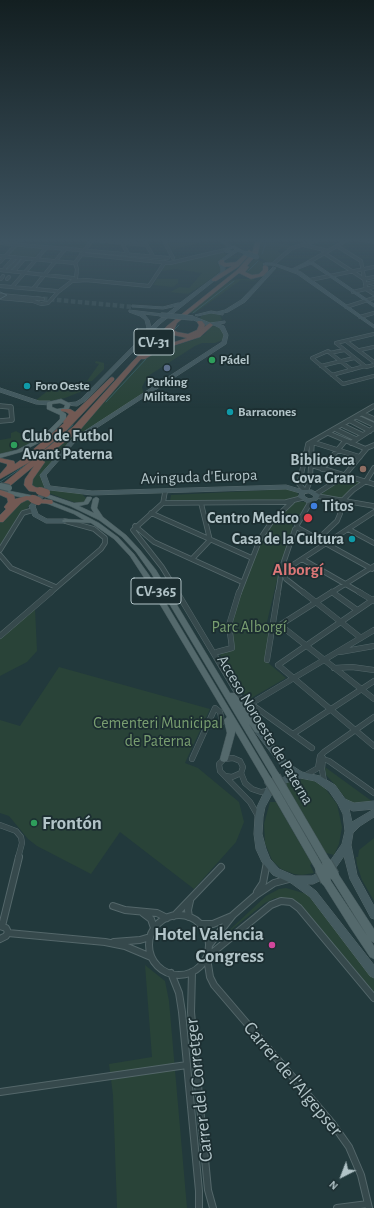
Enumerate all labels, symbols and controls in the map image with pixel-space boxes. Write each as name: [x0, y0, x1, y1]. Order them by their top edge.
road number: CV-31: [134, 329, 174, 355]
place label: Pádel: [220, 352, 249, 368]
marker: Pádel: [207, 355, 217, 365]
marker: Parking Militares: [162, 363, 172, 373]
place label: Parking Militares: [144, 374, 190, 405]
place label: Foro Oeste: [35, 378, 90, 394]
marker: Foro Oeste: [22, 381, 32, 391]
place label: Barracones: [238, 404, 296, 420]
marker: Barracones: [225, 407, 235, 417]
place label: Club de Futbol Avant Paterna: [22, 426, 113, 464]
marker: Club de Futbol Avant Paterna: [9, 440, 19, 450]
place label: Biblioteca Cova Gran: [290, 450, 355, 488]
marker: Biblioteca Cova Gran: [358, 464, 368, 474]
street label: Avinguda d'Europa: [140, 465, 258, 489]
place label: Titos: [322, 496, 354, 516]
marker: Titos: [309, 501, 319, 511]
place label: Centro Medico: [207, 508, 299, 528]
marker: Centro Medico: [302, 512, 314, 524]
place label: Casa de la Cultura: [232, 529, 344, 549]
marker: Casa de la Cultura: [347, 534, 357, 544]
district label: Alborgí: [273, 560, 323, 580]
road number: CV-365: [131, 578, 181, 604]
park label: Parc Alborgí: [211, 617, 287, 637]
street label: Acceso Noroeste de Paterna: [213, 652, 317, 808]
park label: Cementeri Municipal de Paterna: [93, 713, 223, 751]
place label: Frontón: [42, 812, 102, 834]
marker: Frontón: [29, 818, 39, 828]
place label: Hotel Valencia Congress: [154, 923, 264, 967]
marker: Hotel Valencia Congress: [267, 940, 277, 950]
street label: Carrer del Corretger: [180, 1017, 218, 1163]
street label: Carrer de l'Algepser: [238, 1017, 348, 1141]
north arrow: [322, 1156, 362, 1196]
text: N: [327, 1179, 340, 1192]

